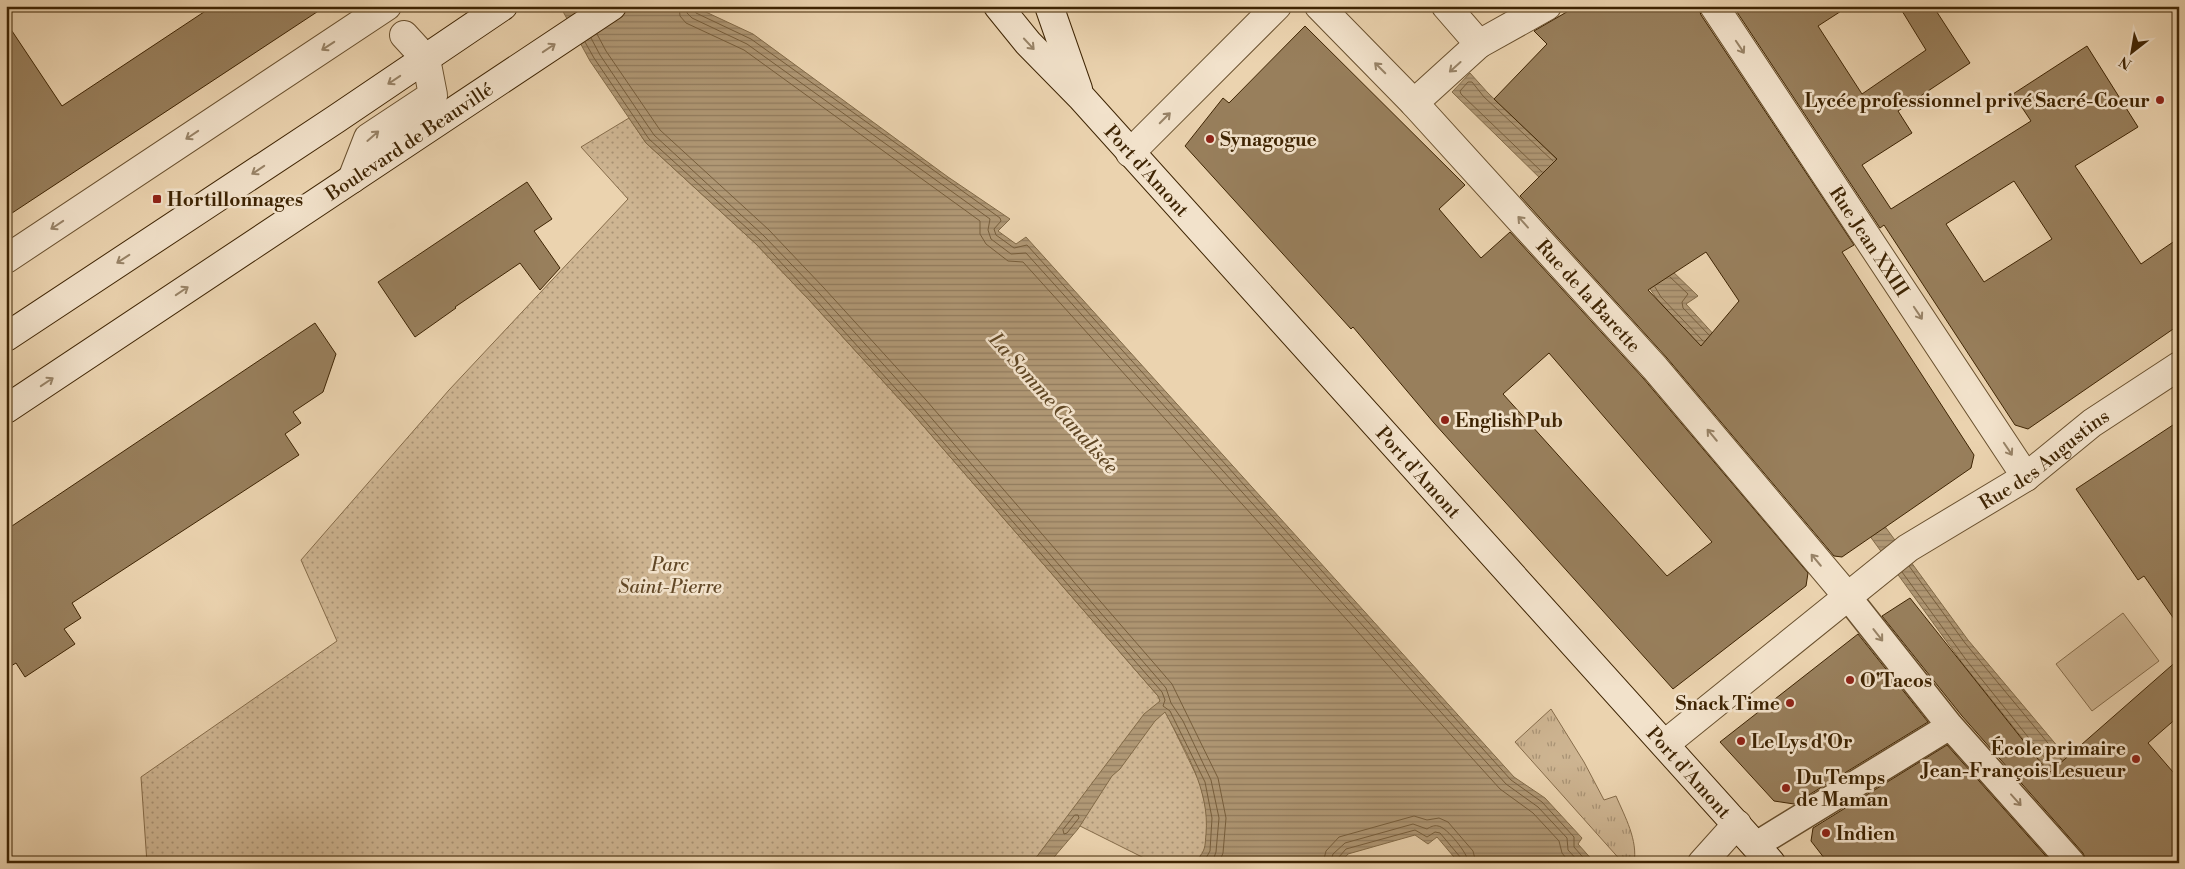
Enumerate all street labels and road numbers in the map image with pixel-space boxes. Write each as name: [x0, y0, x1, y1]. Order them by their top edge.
street label: Boulevard de Beauvillé: [320, 77, 498, 207]
street label: Port d'Amont: [1099, 120, 1194, 222]
street label: Rue Jean XXIII: [1824, 182, 1914, 301]
street label: Rue de la Barette: [1531, 235, 1646, 358]
street label: Rue des Augustins: [1975, 404, 2114, 515]
street label: Port d'Amont: [1371, 422, 1466, 524]
street label: Port d'Amont: [1641, 722, 1736, 824]

